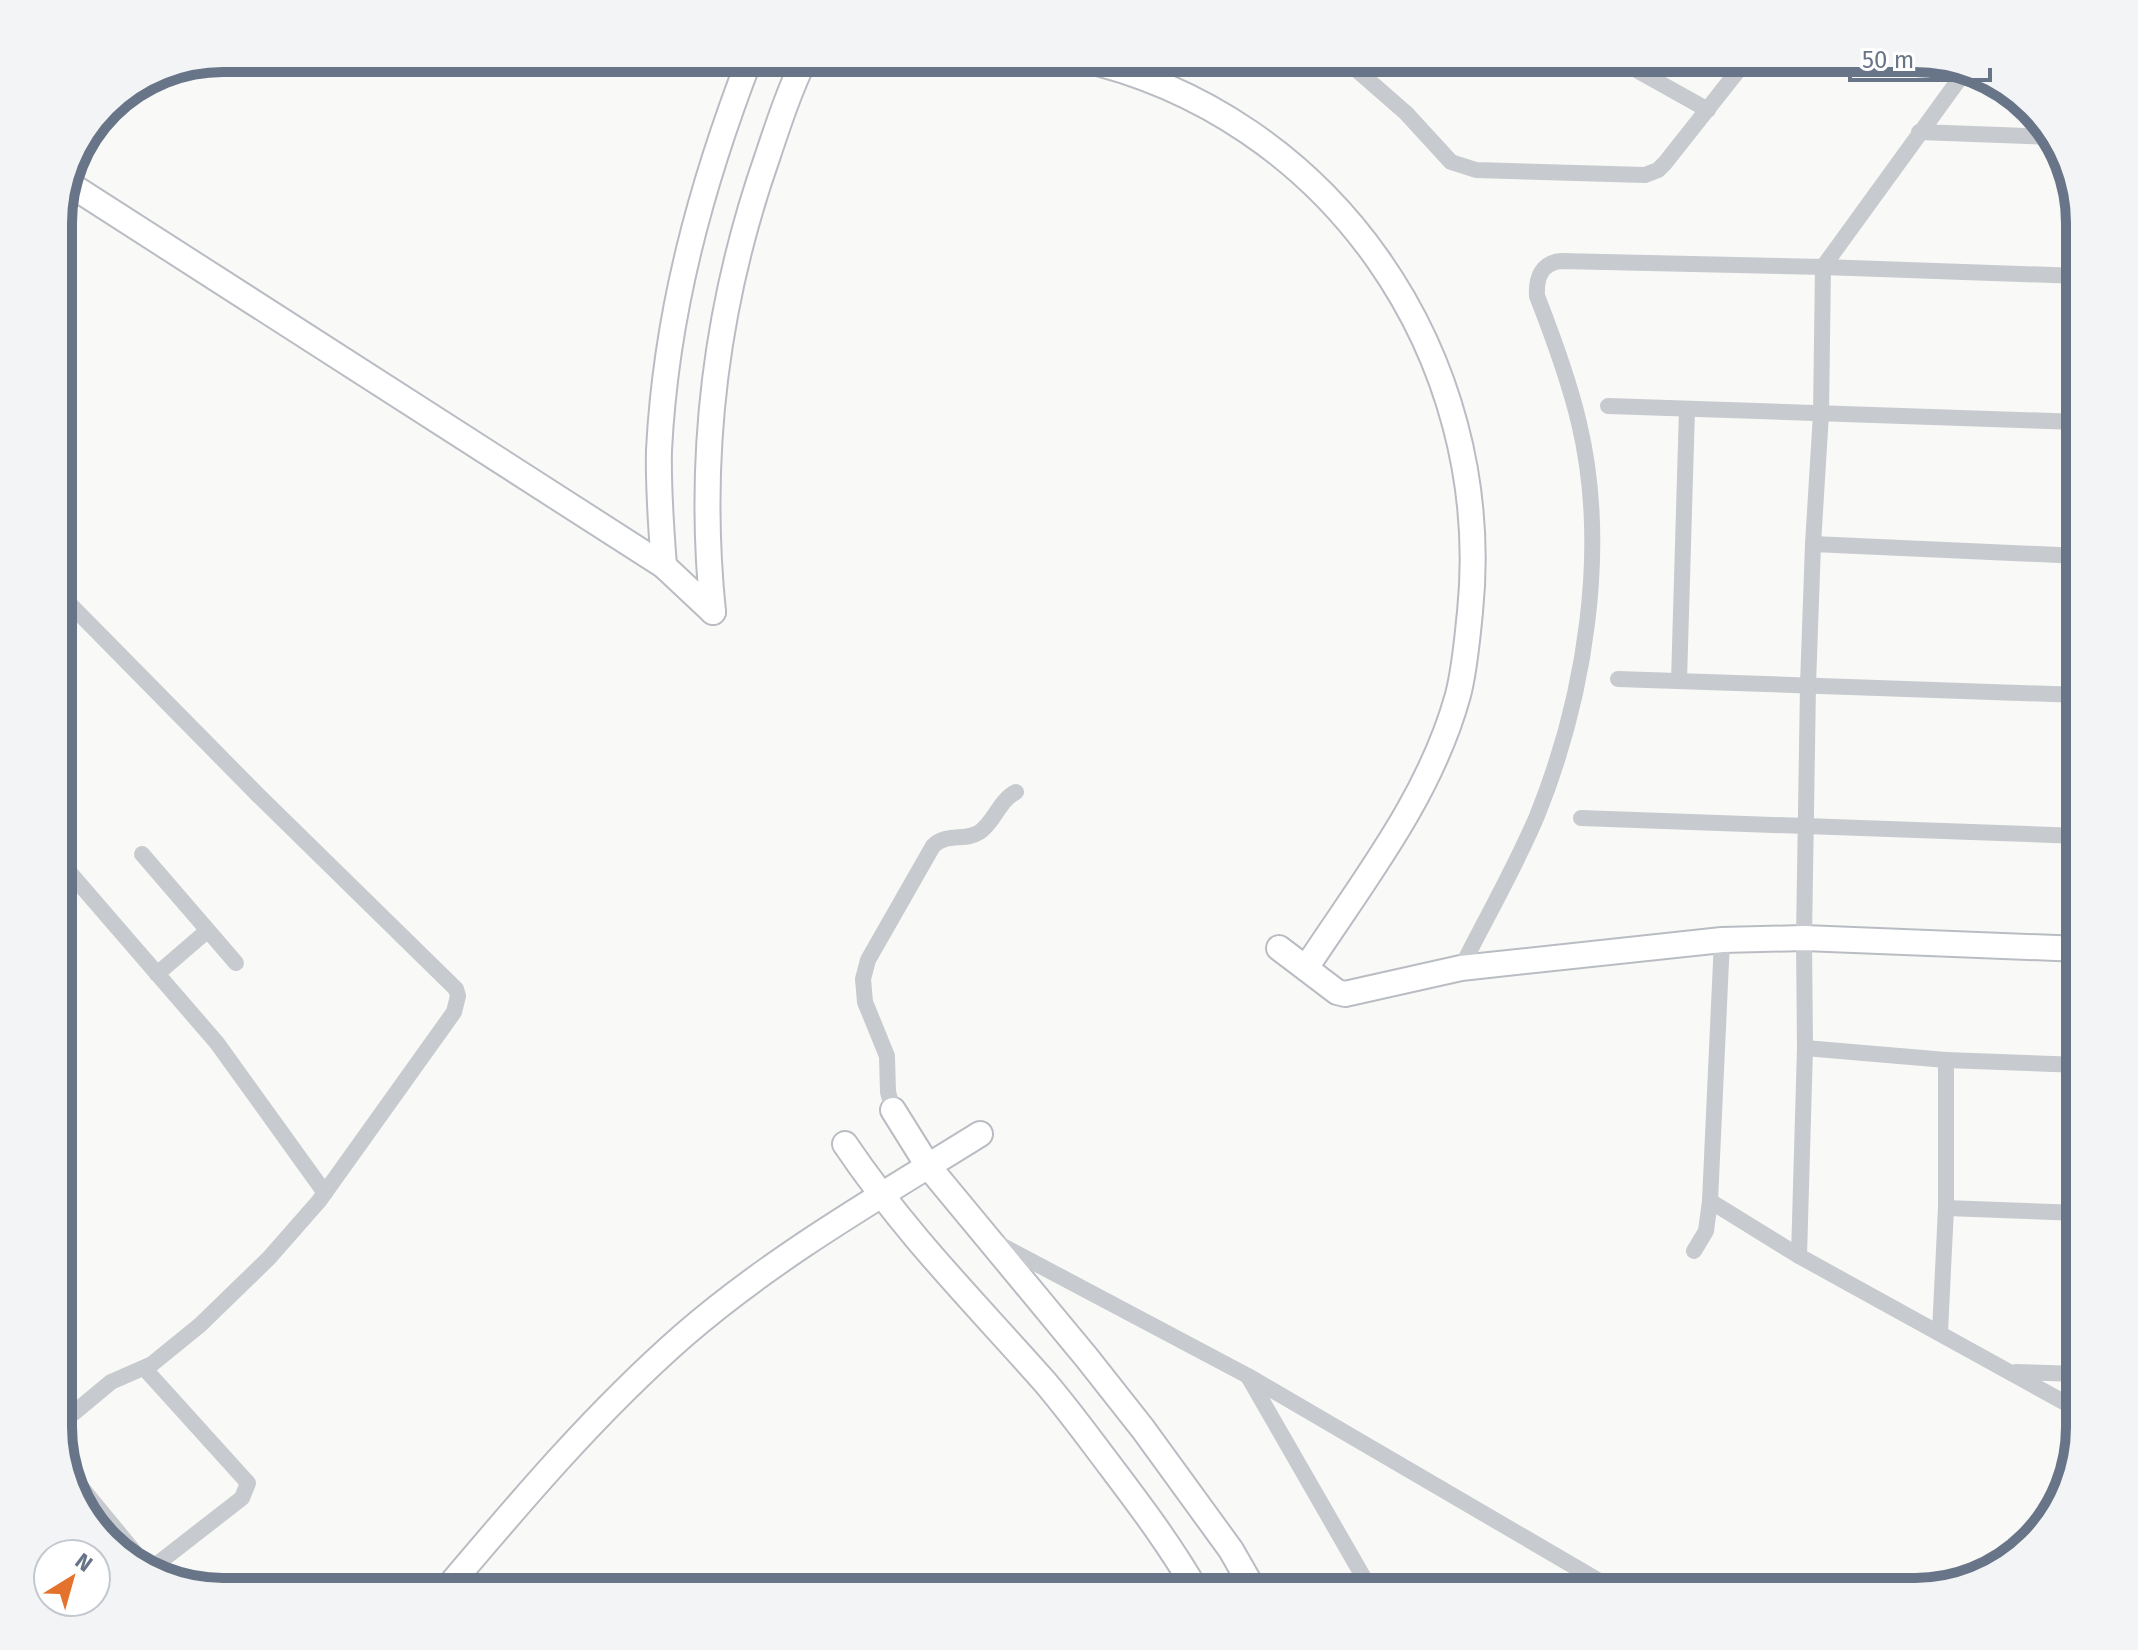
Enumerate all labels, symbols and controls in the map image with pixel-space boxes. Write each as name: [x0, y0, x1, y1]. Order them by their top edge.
scale bar: [1850, 32, 1990, 82]
text: 50 m: [1862, 46, 1914, 74]
north arrow: [32, 1538, 112, 1618]
text: N: [70, 1547, 98, 1578]

